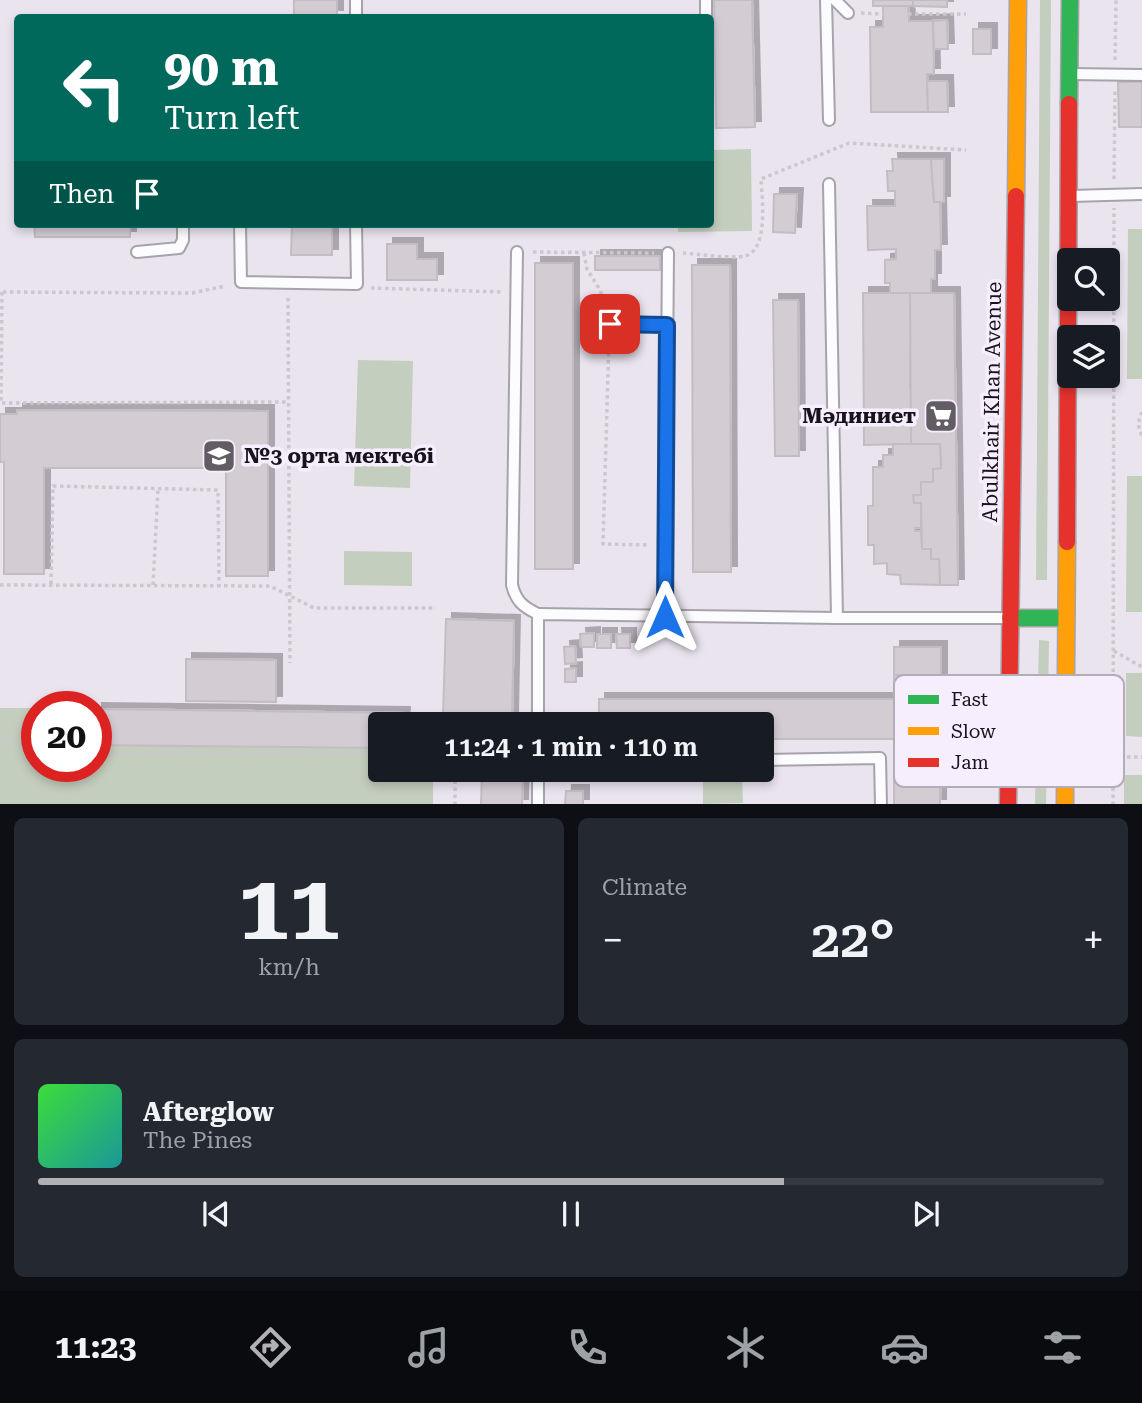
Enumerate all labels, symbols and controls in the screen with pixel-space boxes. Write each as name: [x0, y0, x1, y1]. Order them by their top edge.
text: 90 m: [164, 40, 279, 97]
icon: left: [49, 42, 140, 133]
text: Turn left: [164, 99, 299, 137]
icon: arrive: [128, 175, 166, 213]
text: Then: [49, 179, 114, 209]
map controls: [1057, 248, 1120, 388]
button: search: [1057, 248, 1120, 311]
street label: Abulkhair Khan Avenue: [978, 281, 1006, 523]
pin: [580, 294, 640, 354]
icon: arrive: [591, 305, 629, 343]
button: layers: [1057, 325, 1120, 388]
supermarket icon: Мәдиниет: [922, 397, 960, 435]
place label: Мәдиниет: [802, 404, 916, 428]
school or university icon: №3 орта мектебі: [200, 437, 238, 475]
place label: №3 орта мектебі: [244, 444, 434, 468]
position arrow: [628, 580, 702, 654]
legend: [894, 675, 1124, 787]
text: Fast: [951, 688, 988, 711]
speed limit sign: 20: [21, 691, 112, 782]
text: Slow: [951, 720, 996, 743]
text: 11:24 · 1 min · 110 m: [444, 732, 698, 762]
text: Jam: [951, 751, 989, 774]
text: 11: [238, 855, 340, 961]
text: Climate: [602, 874, 687, 901]
text: 22°: [811, 909, 895, 970]
text: −: [602, 918, 623, 962]
text: +: [1083, 918, 1104, 962]
text: km/h: [258, 954, 320, 981]
text: Afterglow: [143, 1097, 274, 1127]
text: The Pines: [143, 1127, 252, 1154]
icon: previous: [197, 1195, 235, 1233]
icon: pause: [552, 1195, 590, 1233]
icon: next: [907, 1195, 945, 1233]
icon: directions: [246, 1323, 295, 1372]
icon: music: [404, 1323, 453, 1372]
icon: phone: [563, 1323, 612, 1372]
icon: climate: [721, 1323, 770, 1372]
icon: car: [880, 1323, 929, 1372]
icon: filters: [1038, 1323, 1087, 1372]
text: 11:23: [55, 1328, 136, 1366]

